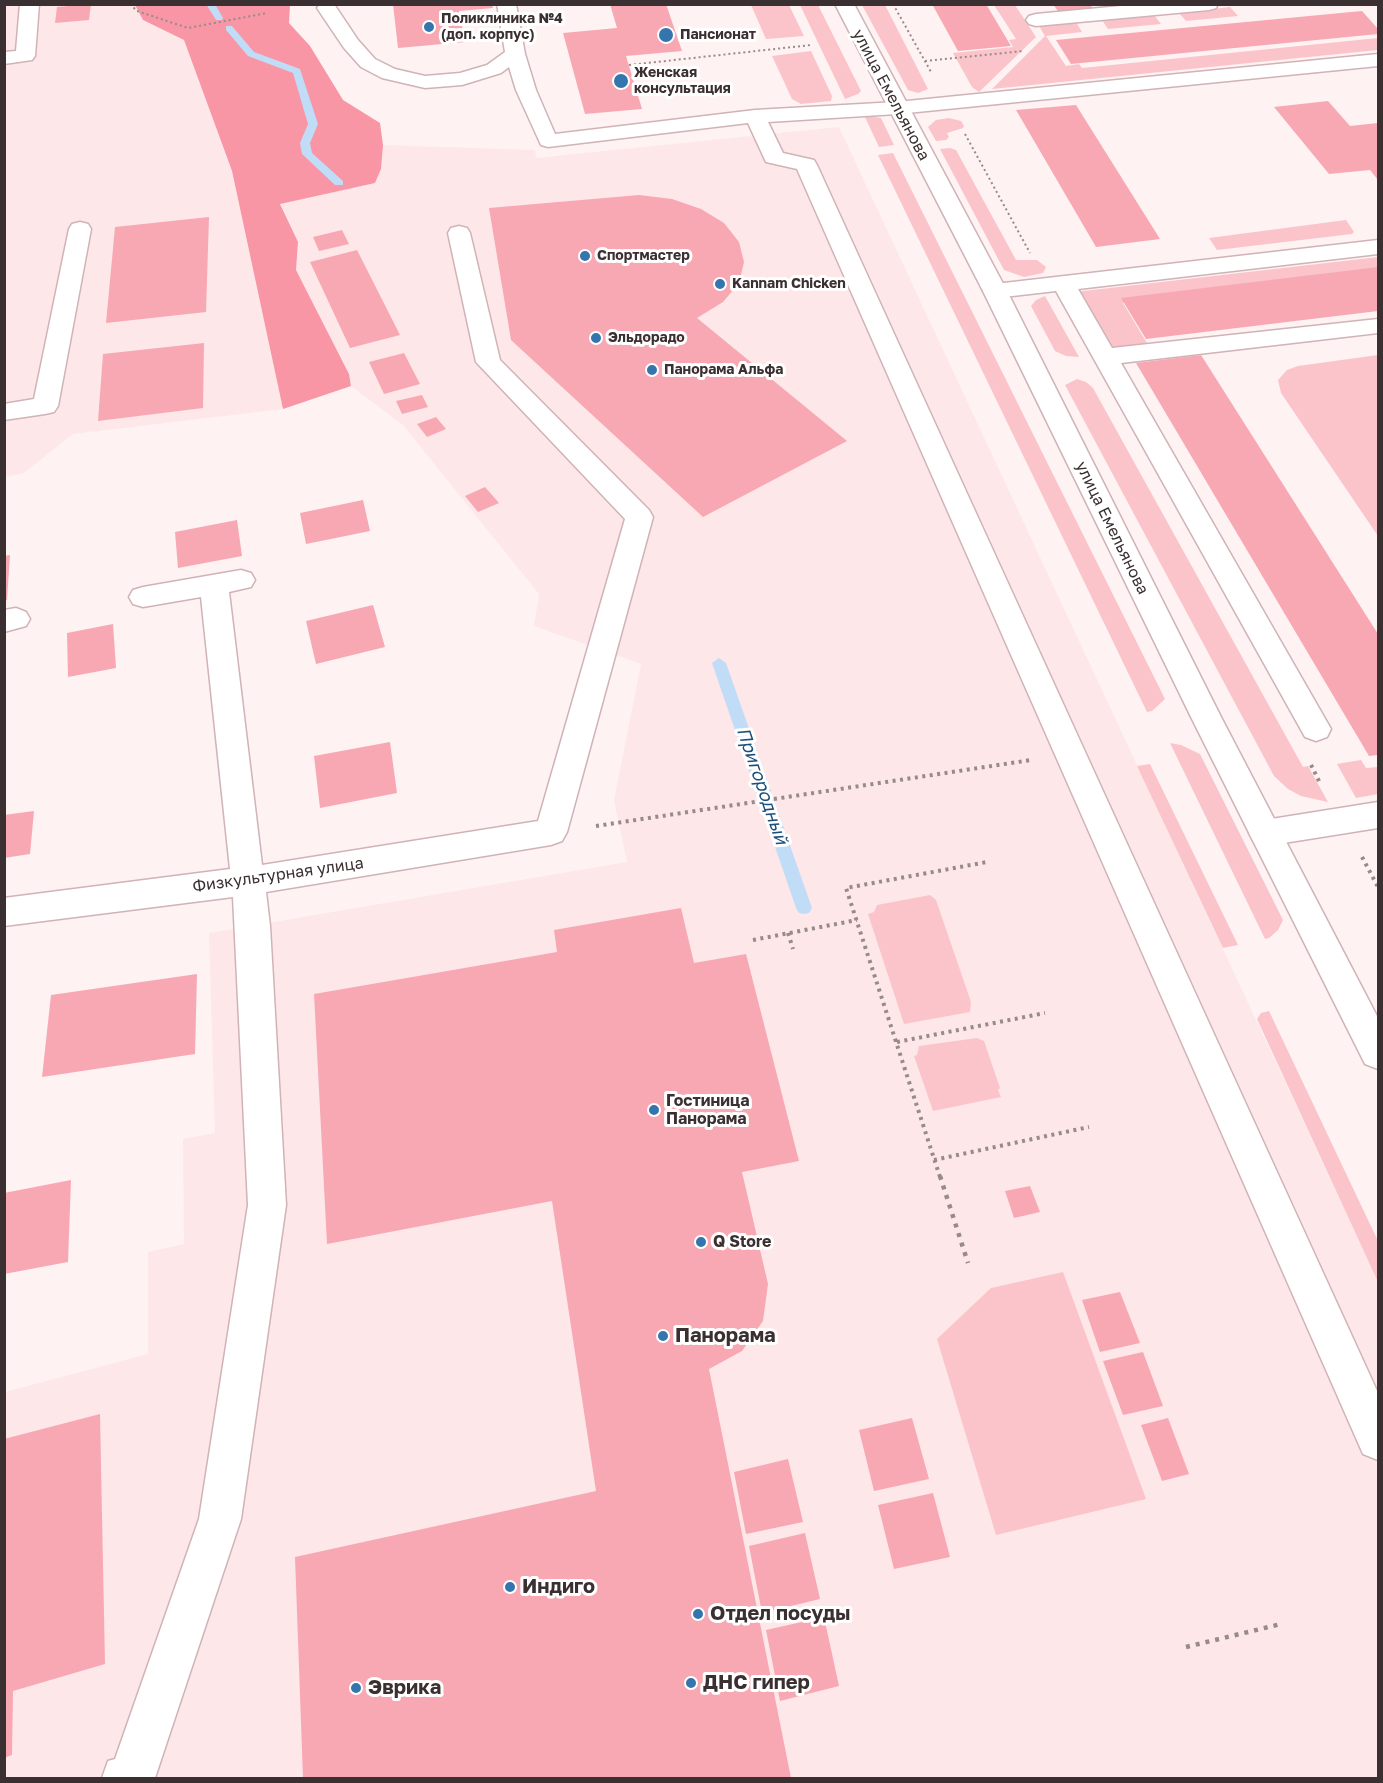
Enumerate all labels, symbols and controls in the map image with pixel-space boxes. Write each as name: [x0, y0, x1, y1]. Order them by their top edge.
place label: Поликлиника №4 (доп. корпус): [441, 11, 563, 44]
marker: Поликлиника №4 (доп. корпус): [422, 20, 436, 34]
marker: Пансионат: [657, 26, 675, 44]
street label: улица Емельянова: [848, 26, 934, 164]
place label: Пансионат: [680, 27, 756, 43]
place label: Женская консультация: [634, 65, 731, 98]
marker: Женская консультация: [612, 72, 630, 90]
place label: Спортмастер: [597, 248, 690, 264]
marker: Спортмастер: [578, 249, 592, 263]
place label: Kannam Chicken: [732, 276, 846, 292]
marker: Kannam Chicken: [713, 277, 727, 291]
place label: Эльдорадо: [608, 330, 685, 346]
marker: Эльдорадо: [589, 331, 603, 345]
place label: Панорама Альфа: [664, 362, 783, 378]
marker: Панорама Альфа: [645, 363, 659, 377]
street label: улица Емельянова: [1071, 458, 1153, 598]
water label: Пригородный: [732, 725, 792, 847]
street label: Физкультурная улица: [191, 853, 365, 897]
place label: Гостиница Панорама: [666, 1091, 750, 1129]
marker: Гостиница Панорама: [647, 1103, 661, 1117]
place label: Q Store: [713, 1232, 771, 1252]
marker: Q Store: [694, 1235, 708, 1249]
place label: Панорама: [675, 1324, 776, 1348]
marker: Панорама: [656, 1329, 670, 1343]
place label: Индиго: [522, 1575, 595, 1599]
marker: Индиго: [503, 1580, 517, 1594]
place label: Отдел посуды: [710, 1602, 850, 1626]
marker: Отдел посуды: [691, 1607, 705, 1621]
place label: ДНС гипер: [703, 1671, 810, 1695]
place label: Эврика: [368, 1676, 441, 1700]
marker: ДНС гипер: [684, 1676, 698, 1690]
marker: Эврика: [349, 1681, 363, 1695]

